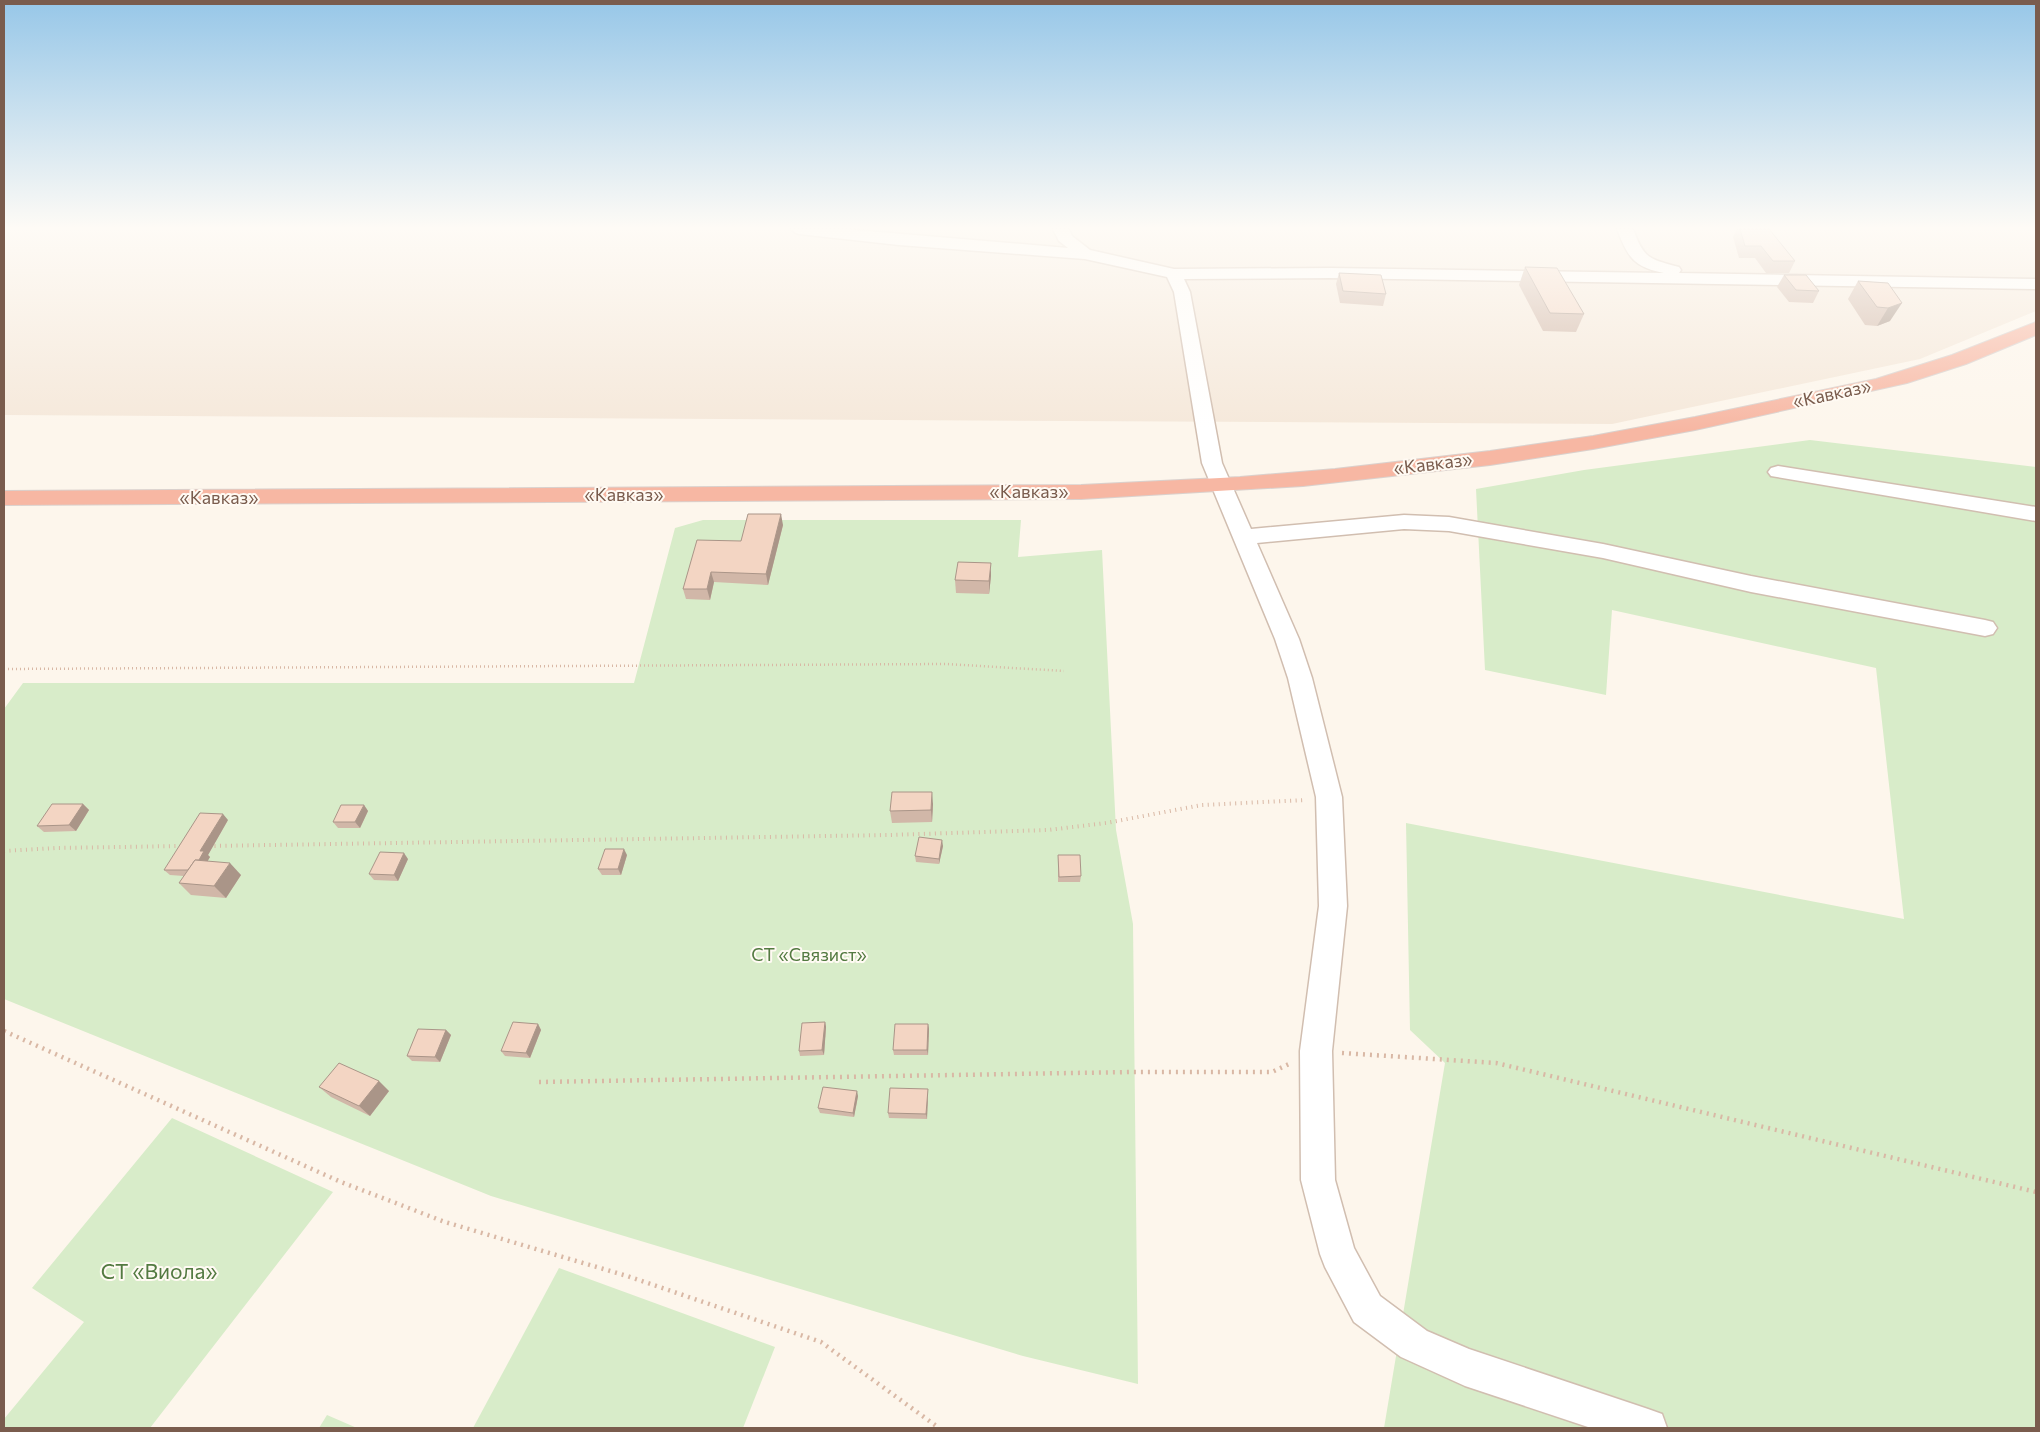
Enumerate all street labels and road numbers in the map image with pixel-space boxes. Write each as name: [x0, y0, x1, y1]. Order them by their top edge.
street label: «Кавказ»: [1791, 374, 1873, 412]
street label: «Кавказ»: [1392, 447, 1473, 479]
street label: «Кавказ»: [989, 480, 1069, 502]
street label: «Кавказ»: [584, 483, 664, 505]
street label: «Кавказ»: [179, 486, 259, 508]

